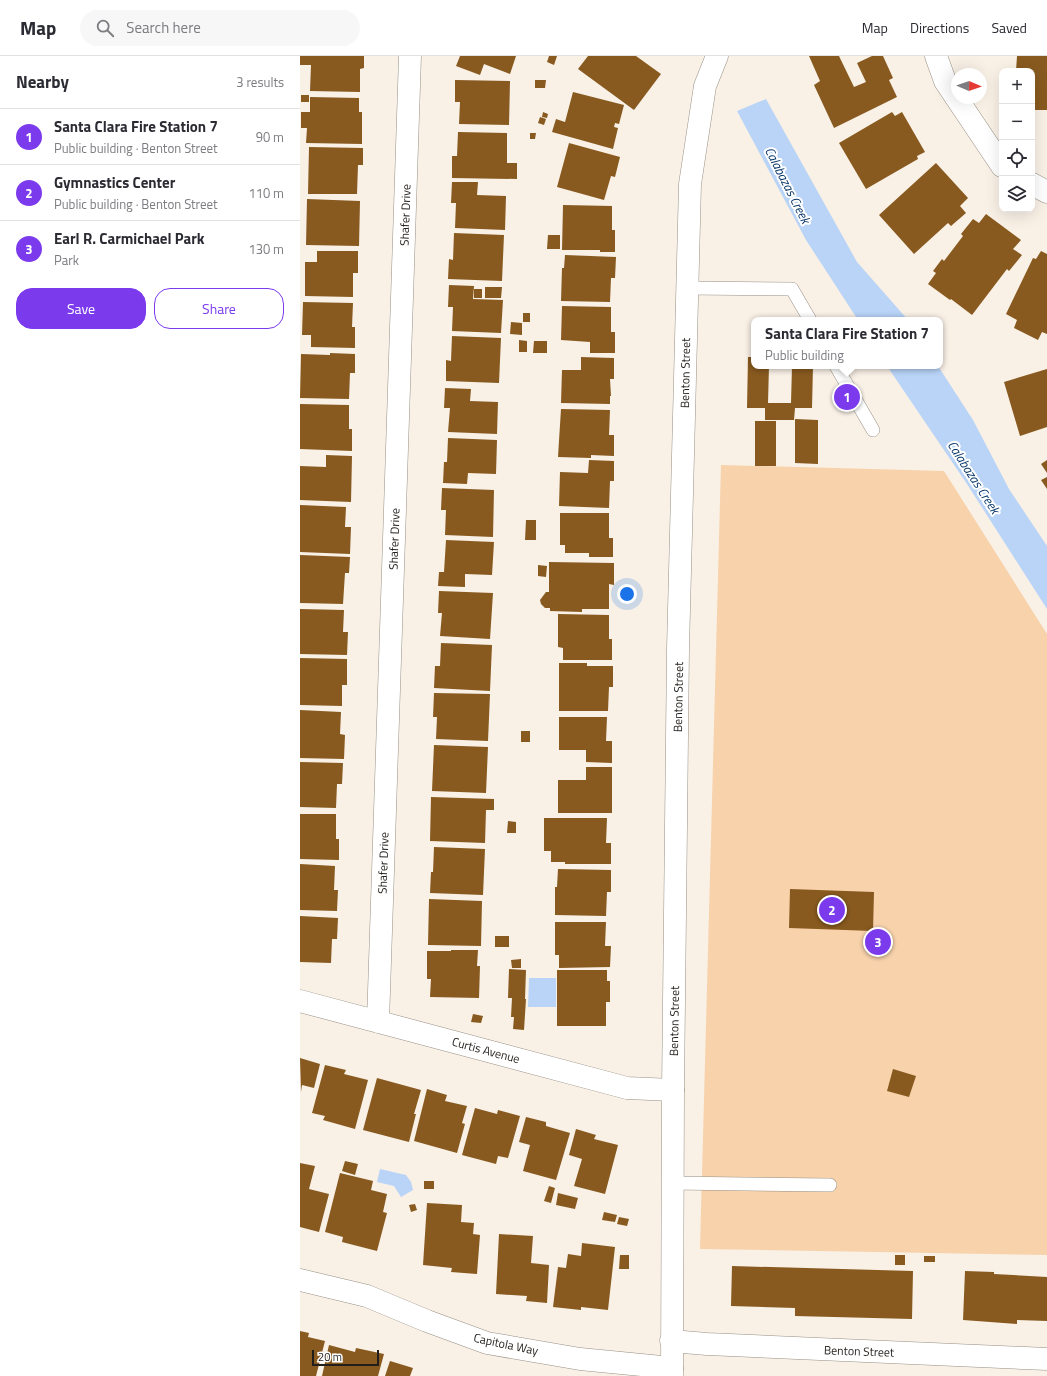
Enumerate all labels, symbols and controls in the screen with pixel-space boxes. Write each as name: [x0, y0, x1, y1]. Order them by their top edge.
search box: [80, 10, 360, 46]
text: Map: [20, 13, 56, 42]
text: Search here: [126, 16, 201, 39]
icon: search: [94, 17, 116, 39]
text: Map: [862, 17, 888, 38]
text: Directions: [910, 17, 969, 38]
text: Saved: [991, 17, 1027, 38]
north arrow: [951, 68, 987, 104]
map controls: [999, 68, 1035, 212]
button: +: [999, 68, 1035, 104]
text: Nearby: [16, 69, 69, 95]
text: 3 results: [236, 72, 284, 92]
button: −: [999, 104, 1035, 140]
text: Santa Clara Fire Station 7: [54, 115, 218, 138]
text: 1: [25, 127, 33, 147]
text: 90 m: [256, 127, 284, 147]
text: Public building · Benton Street: [54, 138, 218, 158]
button: locate: [999, 140, 1035, 176]
water label: Calabazas Creek: [760, 143, 817, 229]
text: Gymnastics Center: [54, 171, 175, 194]
button: layers: [999, 176, 1035, 212]
text: 2: [25, 183, 33, 203]
text: 110 m: [248, 183, 284, 203]
street label: Shafer Drive: [394, 184, 416, 246]
text: Public building · Benton Street: [54, 194, 218, 214]
text: Earl R. Carmichael Park: [54, 227, 205, 250]
text: 3: [25, 239, 33, 259]
text: 130 m: [248, 239, 284, 259]
text: Park: [54, 250, 79, 270]
button: Save: [16, 288, 146, 329]
button: Share: [154, 288, 284, 329]
popup: [751, 317, 943, 369]
text: Santa Clara Fire Station 7: [765, 322, 929, 345]
street label: Benton Street: [675, 337, 695, 408]
text: Public building: [765, 345, 844, 365]
pin: 1: [834, 382, 860, 412]
water label: Calabazas Creek: [943, 436, 1006, 519]
street label: Shafer Drive: [383, 508, 405, 570]
your location: [617, 584, 637, 604]
street label: Benton Street: [668, 661, 688, 732]
street label: Shafer Drive: [372, 832, 394, 894]
pin: 2: [819, 895, 845, 925]
pin: 3: [865, 927, 891, 957]
street label: Benton Street: [664, 985, 684, 1056]
street label: Curtis Avenue: [450, 1032, 522, 1068]
street label: Capitola Way: [472, 1328, 540, 1360]
street label: Benton Street: [823, 1340, 895, 1362]
scale bar: [312, 1348, 379, 1367]
text: 20 m: [318, 1349, 342, 1365]

